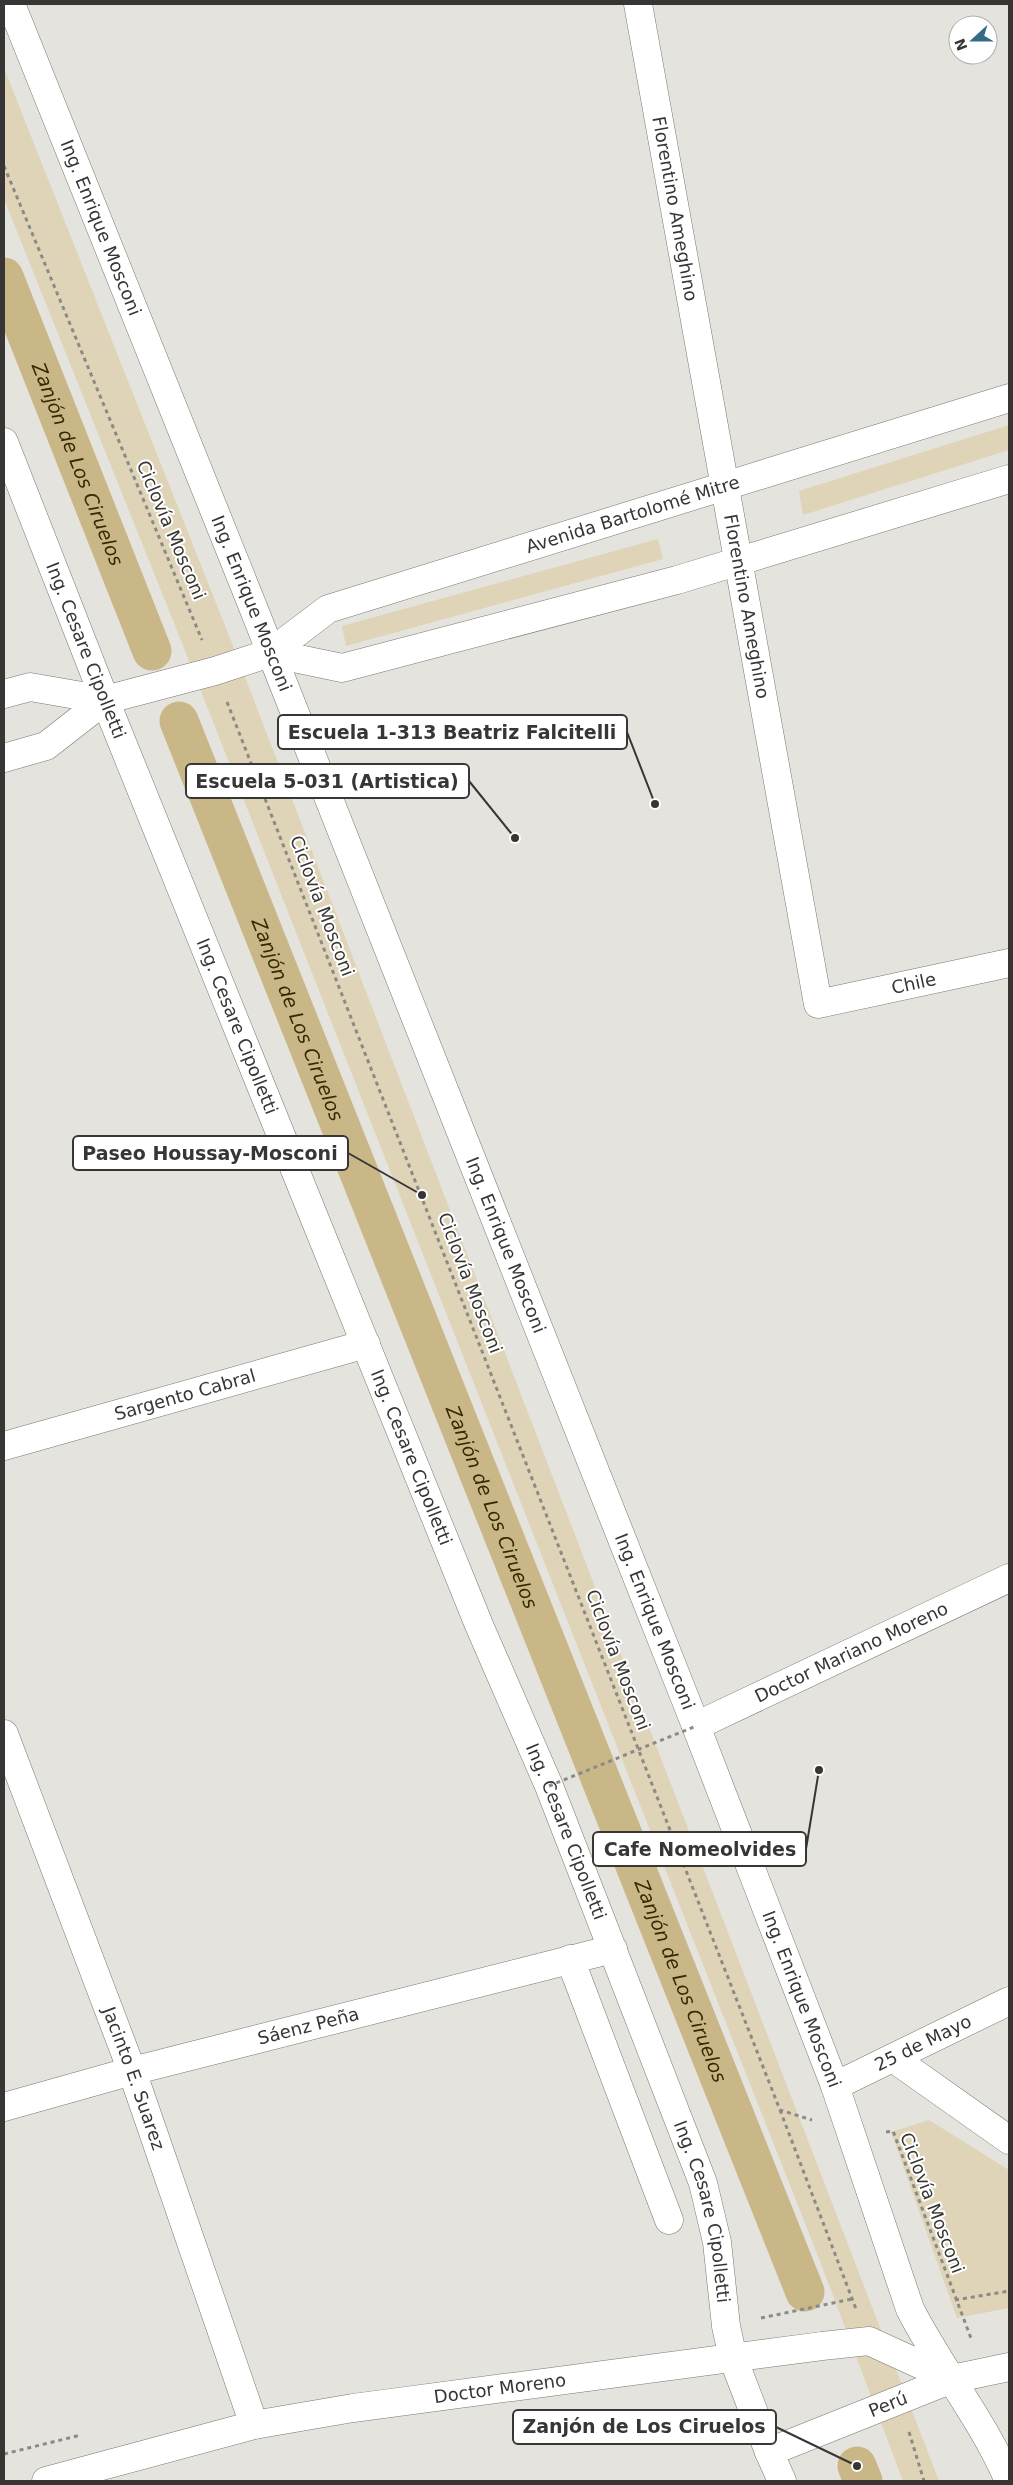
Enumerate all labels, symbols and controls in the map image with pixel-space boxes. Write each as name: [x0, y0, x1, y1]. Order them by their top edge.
north arrow: [948, 15, 998, 65]
text: N: [951, 36, 970, 53]
street label: Florentino Ameghino: [648, 115, 702, 303]
street label: Ing. Enrique Mosconi: [57, 136, 146, 319]
water label: Zanjón de Los Ciruelos: [28, 358, 128, 569]
street label: Ciclovía Mosconi: [133, 457, 210, 603]
street label: Avenida Bartolomé Mitre: [523, 471, 742, 557]
street label: Ing. Enrique Mosconi: [207, 512, 296, 695]
street label: Florentino Ameghino: [720, 512, 774, 700]
street label: Ing. Cesare Cipolletti: [42, 559, 131, 742]
callout: Escuela 1-313 Beatriz Falcitelli: [278, 715, 627, 749]
text: Escuela 1-313 Beatriz Falcitelli: [288, 721, 616, 743]
callout: Escuela 5-031 (Artistica): [186, 764, 469, 798]
text: Escuela 5-031 (Artistica): [195, 770, 459, 792]
street label: Ciclovía Mosconi: [286, 832, 359, 979]
water label: Zanjón de Los Ciruelos: [247, 914, 348, 1124]
street label: Ing. Cesare Cipolletti: [192, 935, 282, 1117]
street label: Chile: [889, 968, 938, 998]
callout: Paseo Houssay-Mosconi: [73, 1136, 348, 1170]
text: Paseo Houssay-Mosconi: [82, 1142, 338, 1164]
street label: Ing. Enrique Mosconi: [462, 1154, 550, 1336]
street label: Ciclovía Mosconi: [434, 1209, 507, 1356]
street label: Sargento Cabral: [112, 1365, 258, 1424]
street label: Ing. Cesare Cipolletti: [367, 1366, 457, 1548]
water label: Zanjón de Los Ciruelos: [441, 1401, 543, 1612]
street label: Ing. Enrique Mosconi: [611, 1530, 699, 1713]
street label: Ciclovía Mosconi: [582, 1586, 655, 1733]
street label: Doctor Mariano Moreno: [751, 1597, 951, 1707]
street label: Ing. Cesare Cipolletti: [522, 1740, 611, 1923]
callout: Cafe Nomeolvides: [593, 1832, 806, 1866]
text: Cafe Nomeolvides: [604, 1838, 796, 1860]
water label: Zanjón de Los Ciruelos: [630, 1875, 731, 2085]
street label: Ing. Enrique Mosconi: [758, 1908, 846, 2090]
street label: Jacinto E. Suarez: [98, 2003, 169, 2153]
street label: Sáenz Peña: [255, 2003, 361, 2049]
street label: 25 de Mayo: [871, 2010, 975, 2075]
street label: Ing. Cesare Cipolletti: [670, 2117, 734, 2304]
street label: Ciclovía Mosconi: [896, 2129, 969, 2276]
street label: Doctor Moreno: [432, 2369, 567, 2407]
street label: Perú: [865, 2387, 910, 2421]
callout: Zanjón de Los Ciruelos: [513, 2410, 776, 2444]
text: Zanjón de Los Ciruelos: [522, 2415, 766, 2437]

